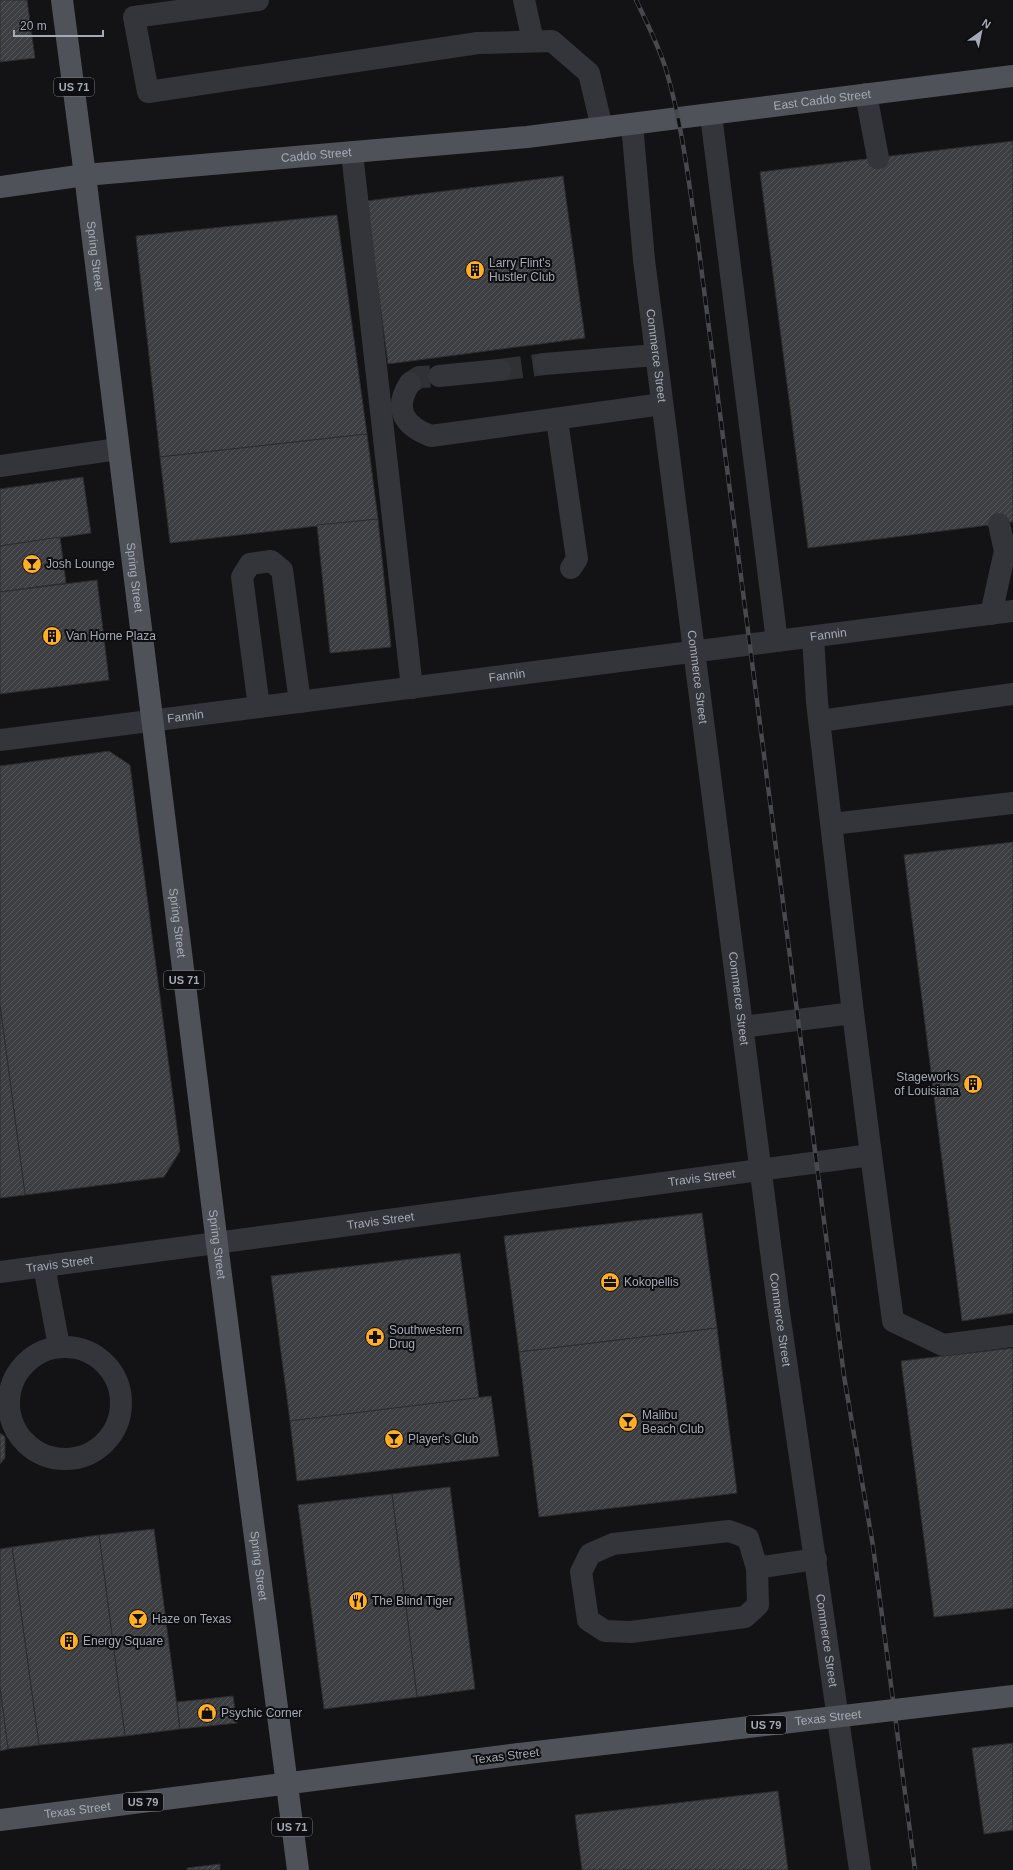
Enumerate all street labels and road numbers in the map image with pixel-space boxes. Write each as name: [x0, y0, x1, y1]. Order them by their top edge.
road number: US 71: [54, 78, 94, 96]
street label: East Caddo Street: [773, 87, 872, 113]
street label: Caddo Street: [280, 145, 353, 165]
street label: Spring Street: [84, 220, 106, 292]
street label: Commerce Street: [643, 308, 669, 404]
street label: Spring Street: [123, 542, 146, 614]
street label: Fannin: [809, 625, 847, 644]
street label: Commerce Street: [685, 629, 710, 725]
street label: Fannin: [488, 666, 526, 685]
street label: Fannin: [166, 707, 205, 726]
street label: Spring Street: [166, 887, 189, 959]
street label: Commerce Street: [726, 951, 752, 1047]
road number: US 71: [164, 971, 204, 989]
street label: Travis Street: [667, 1166, 737, 1189]
street label: Spring Street: [206, 1209, 229, 1281]
street label: Travis Street: [346, 1209, 416, 1232]
street label: Travis Street: [25, 1252, 95, 1275]
street label: Commerce Street: [767, 1272, 794, 1368]
street label: Spring Street: [247, 1530, 270, 1602]
street label: Commerce Street: [813, 1593, 840, 1689]
street label: Texas Street: [794, 1707, 863, 1729]
road number: US 79: [746, 1716, 786, 1734]
street label: Texas Street: [472, 1745, 541, 1767]
road number: US 79: [123, 1793, 163, 1811]
street label: Texas Street: [43, 1799, 112, 1821]
road number: US 71: [272, 1818, 312, 1836]

